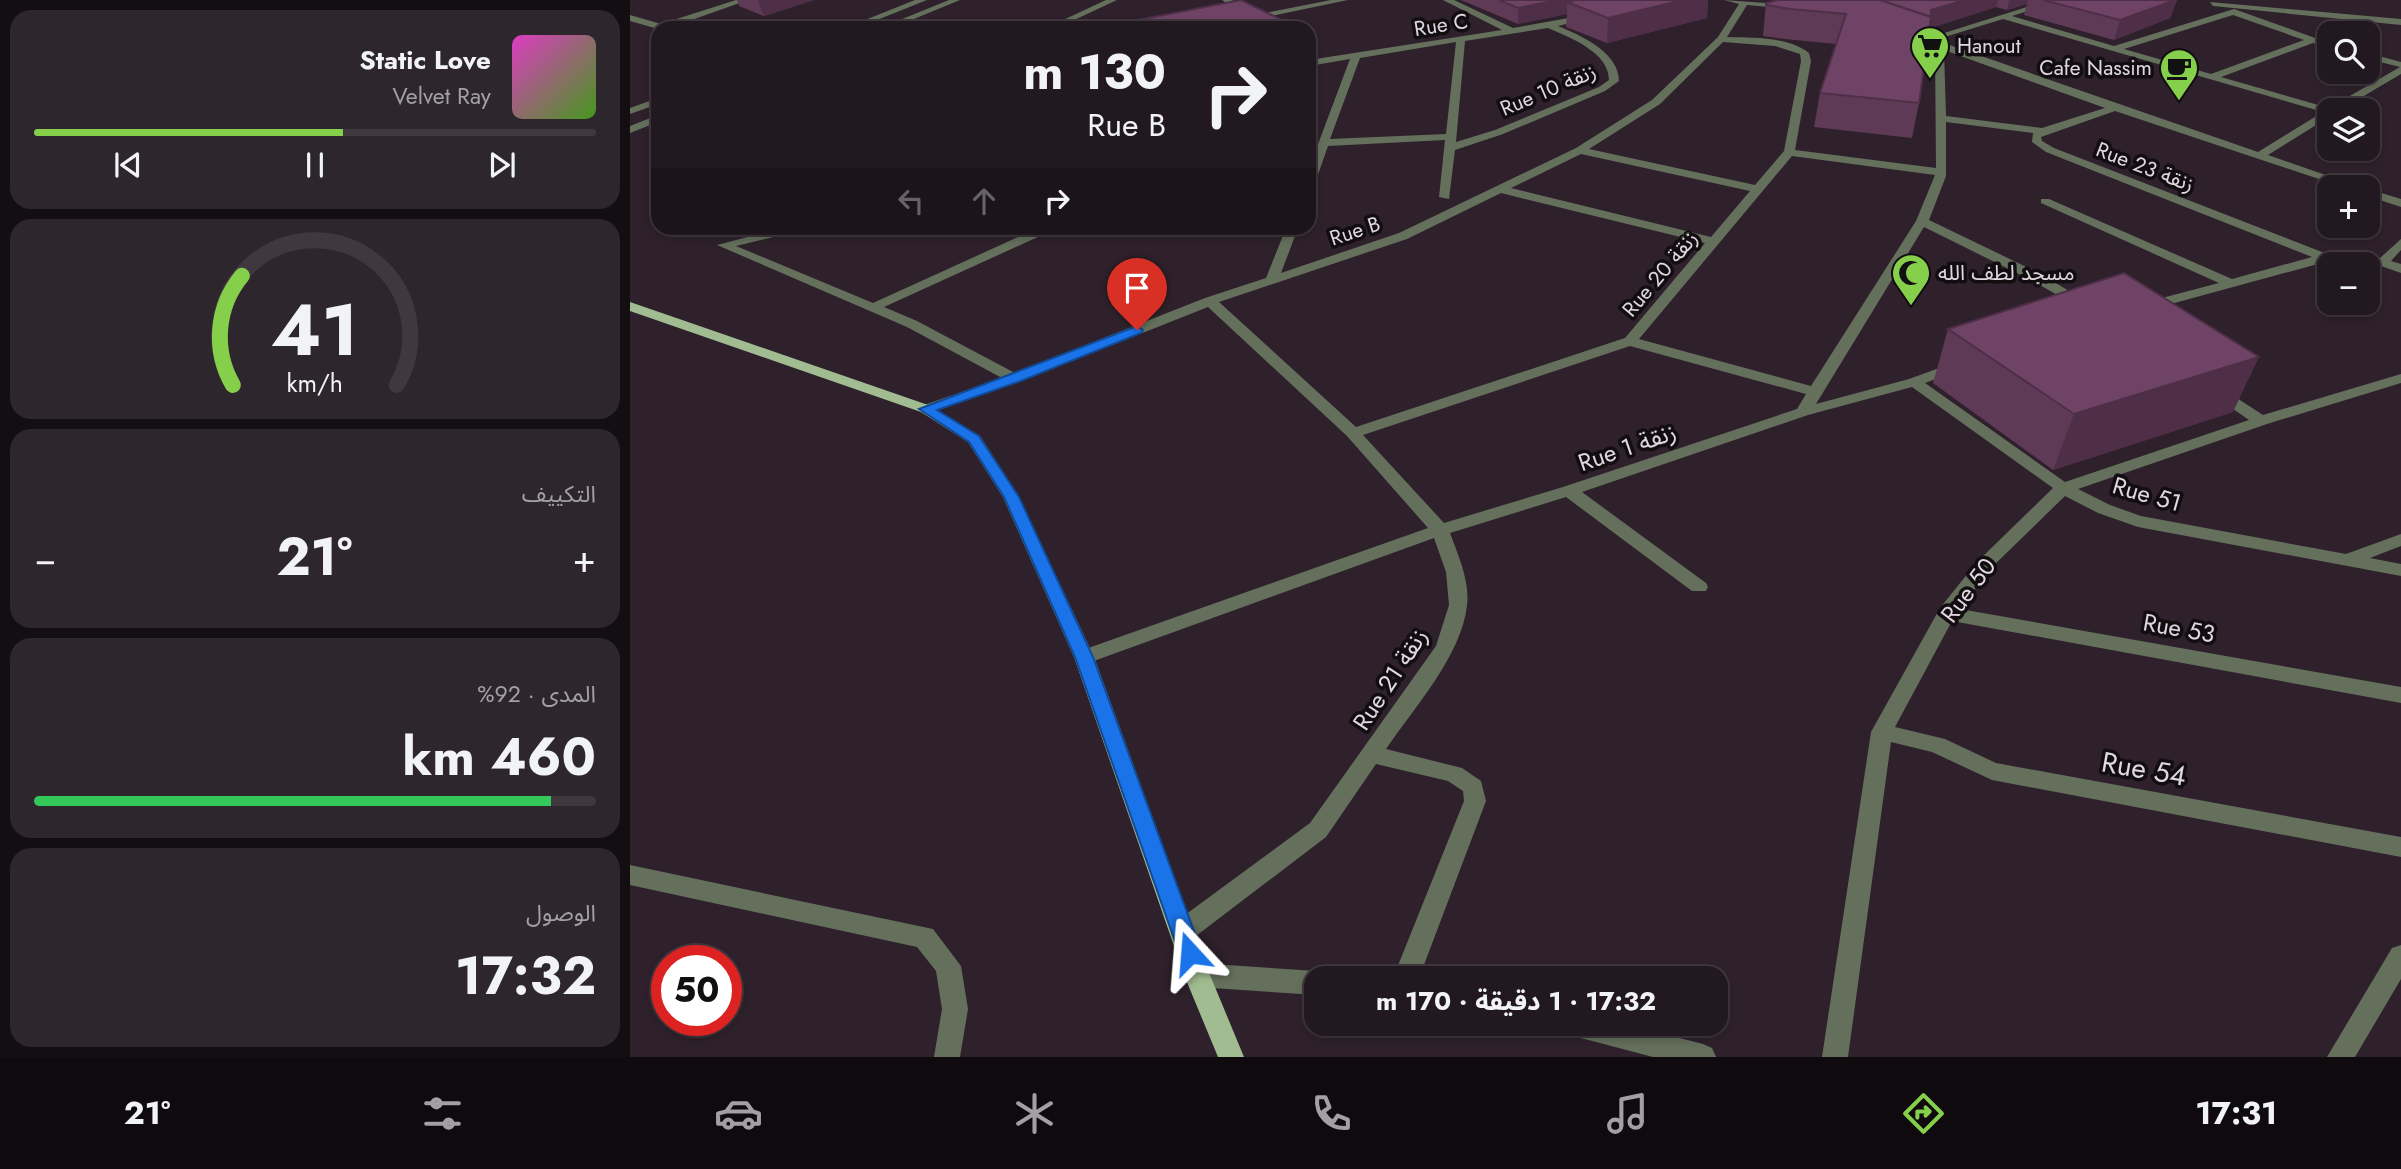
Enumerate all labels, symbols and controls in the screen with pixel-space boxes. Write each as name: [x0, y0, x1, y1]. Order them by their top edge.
street label: Rue C: [1412, 6, 1470, 44]
map controls: [2317, 21, 2380, 315]
button: search: [2317, 21, 2380, 84]
supermarket icon: Hanout: [1909, 25, 1951, 80]
place label: Hanout: [1957, 31, 2021, 61]
text: 130 m: [1023, 37, 1166, 107]
text: Static Love: [359, 41, 491, 79]
cafe icon: Cafe Nassim: [2158, 47, 2200, 102]
icon: right: [1190, 49, 1281, 140]
place label: Cafe Nassim: [2039, 53, 2152, 83]
street label: Rue 10 زنقة: [1495, 56, 1601, 124]
text: Velvet Ray: [393, 79, 491, 113]
button: layers: [2317, 98, 2380, 161]
text: Rue B: [1087, 102, 1166, 148]
street label: Rue 23 زنقة: [2092, 135, 2198, 199]
icon: previous: [109, 146, 147, 184]
icon: pause: [296, 146, 334, 184]
icon: next: [483, 146, 521, 184]
button: +: [2317, 175, 2380, 238]
icon: left: [892, 182, 930, 220]
icon: ahead: [965, 182, 1003, 220]
icon: right: [1038, 182, 1076, 220]
street label: Rue B: [1326, 209, 1384, 253]
street label: Rue 20 زنقة: [1615, 224, 1705, 324]
mosque icon: مسجد لطف الله: [1890, 252, 1932, 307]
button: −: [2317, 252, 2380, 315]
pin: [1107, 258, 1167, 330]
place label: مسجد لطف الله: [1938, 258, 2074, 288]
icon: arrive: [1118, 269, 1156, 307]
text: 41: [271, 278, 359, 383]
text: km/h: [287, 365, 343, 401]
street label: Rue 1 زنقة: [1573, 414, 1681, 480]
street label: Rue 51: [2109, 468, 2185, 520]
text: التكييف: [522, 477, 596, 511]
text: 21°: [277, 519, 353, 595]
text: −: [34, 531, 56, 586]
text: +: [573, 531, 596, 586]
street label: Rue 50: [1932, 550, 2004, 630]
street label: Rue 53: [2140, 604, 2218, 652]
street label: Rue 21 زنقة: [1344, 621, 1436, 737]
text: المدى · 92%: [477, 677, 596, 711]
text: 460 km: [402, 719, 596, 795]
street label: Rue 54: [2098, 741, 2190, 797]
text: الوصول: [526, 896, 596, 930]
position arrow: [1153, 916, 1227, 990]
text: 17:32: [455, 938, 596, 1014]
speed limit sign: 50: [651, 945, 742, 1036]
text: 17:32 · 1 دقيقة · 170 m: [1376, 982, 1656, 1020]
icon: filters: [418, 1089, 467, 1138]
icon: car: [714, 1089, 763, 1138]
icon: climate: [1010, 1089, 1059, 1138]
icon: phone: [1307, 1089, 1356, 1138]
icon: music: [1603, 1089, 1652, 1138]
icon: directions: [1899, 1089, 1948, 1138]
text: 21°: [124, 1090, 170, 1136]
text: 17:31: [2195, 1090, 2277, 1136]

